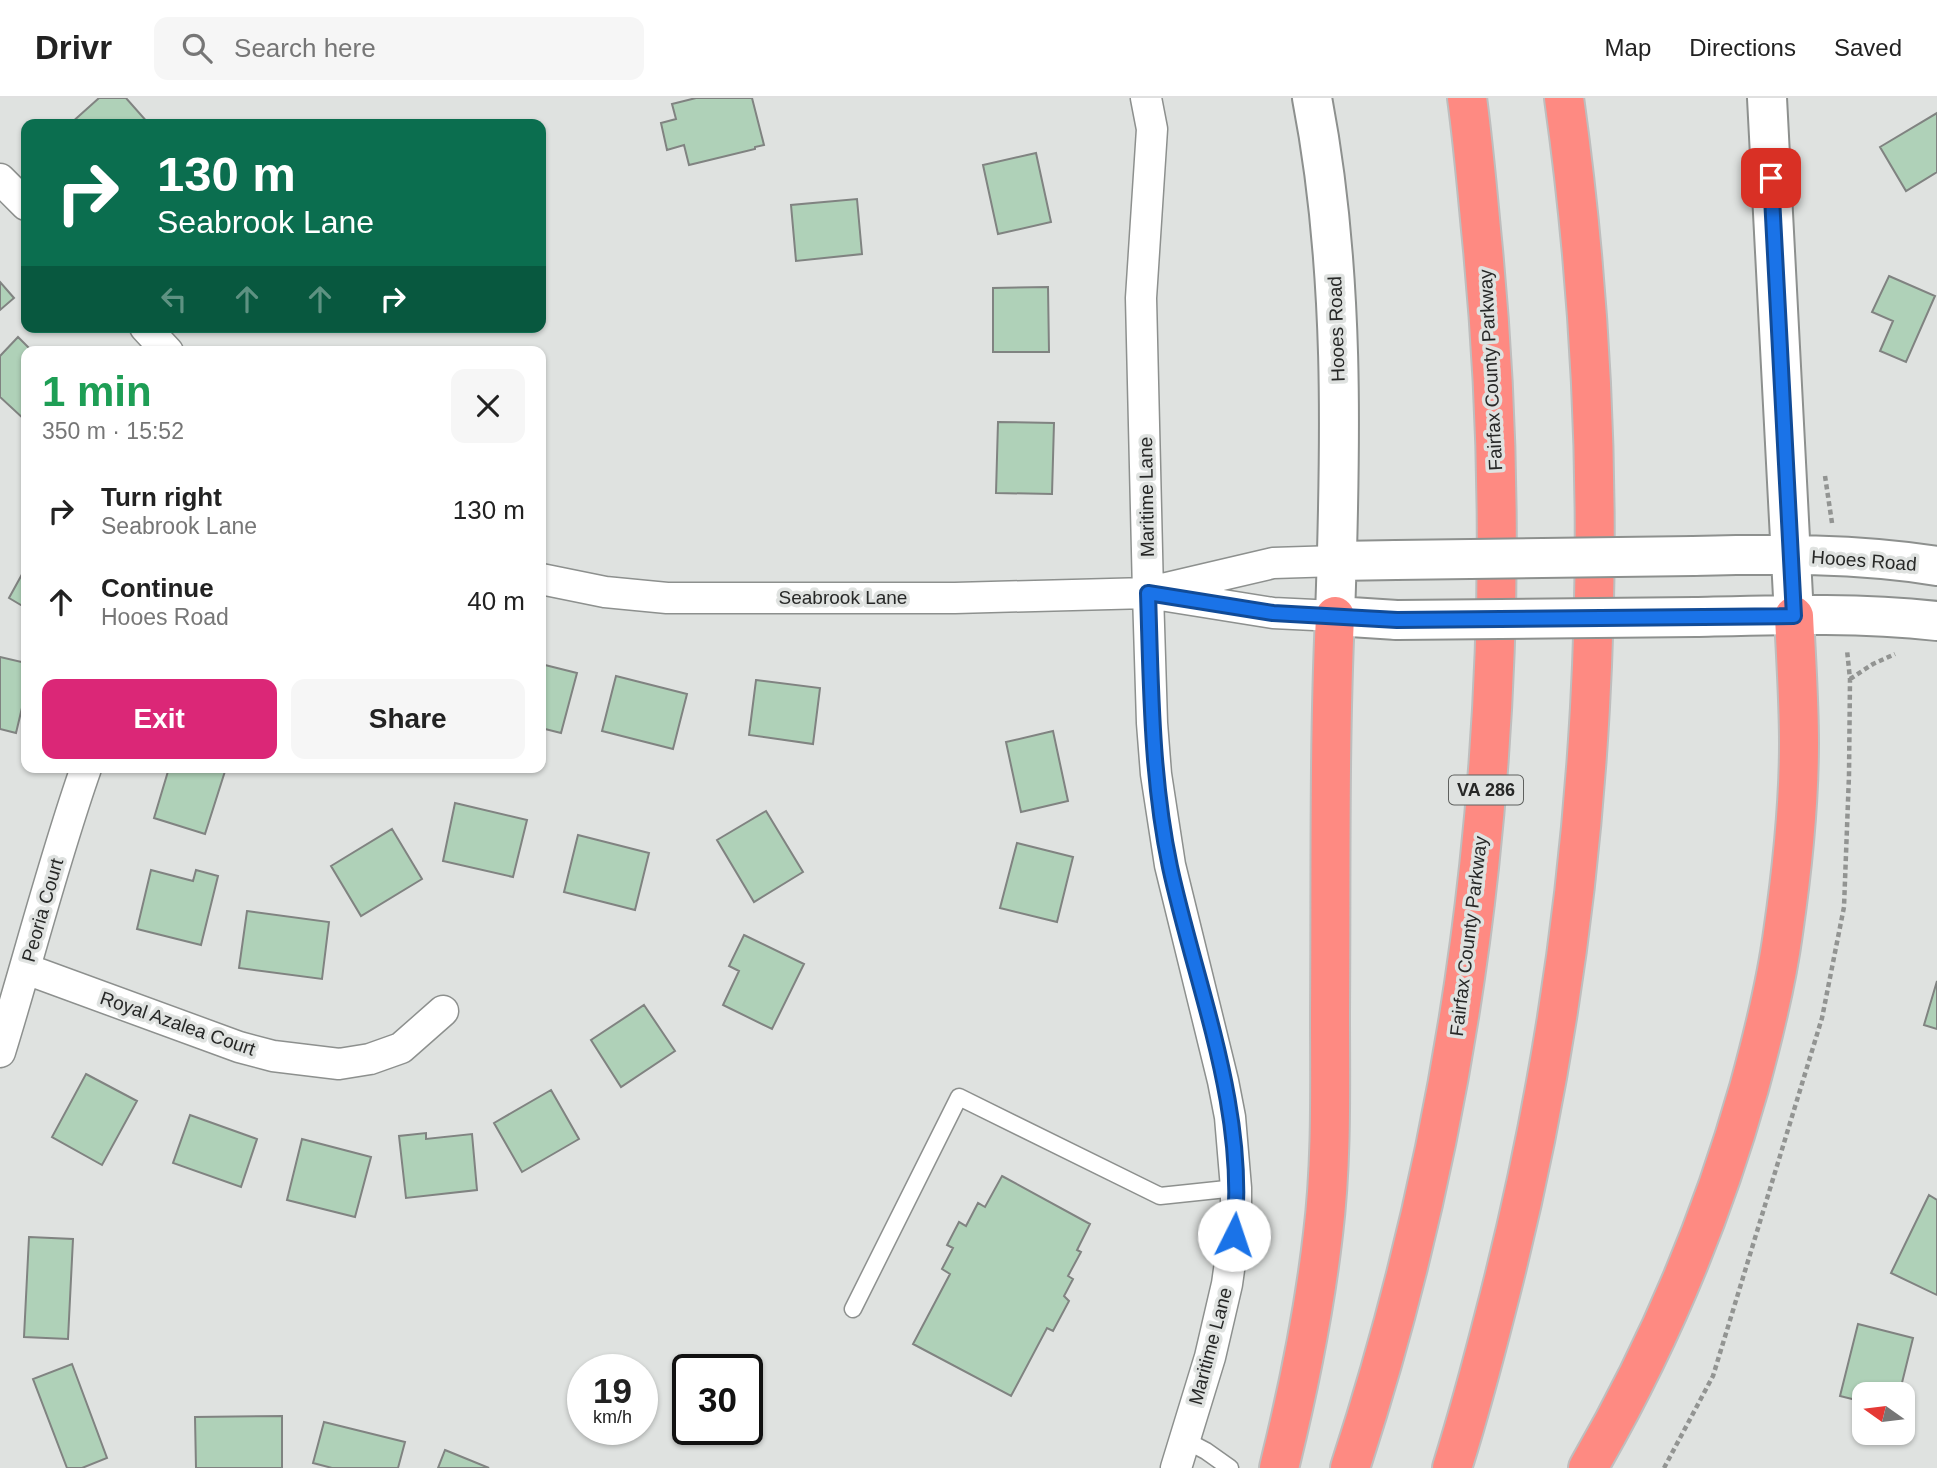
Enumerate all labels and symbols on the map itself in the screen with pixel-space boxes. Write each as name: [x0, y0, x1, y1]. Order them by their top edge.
pin: [1741, 148, 1801, 208]
street label: Fairfax County Parkway: [1475, 268, 1506, 471]
street label: Hooes Road: [1324, 276, 1349, 382]
street label: Maritime Lane: [1135, 437, 1158, 557]
street label: Hooes Road: [1811, 546, 1917, 575]
street label: Seabrook Lane: [779, 587, 907, 608]
road number: VA 286: [1449, 776, 1523, 804]
street label: Fairfax County Parkway: [1446, 834, 1491, 1037]
street label: Peoria Court: [18, 855, 67, 964]
street label: Royal Azalea Court: [98, 987, 259, 1060]
position arrow: [1197, 1198, 1271, 1272]
street label: Maritime Lane: [1185, 1285, 1236, 1407]
speed limit sign: 30: [672, 1354, 763, 1445]
north arrow: [1852, 1382, 1914, 1446]

